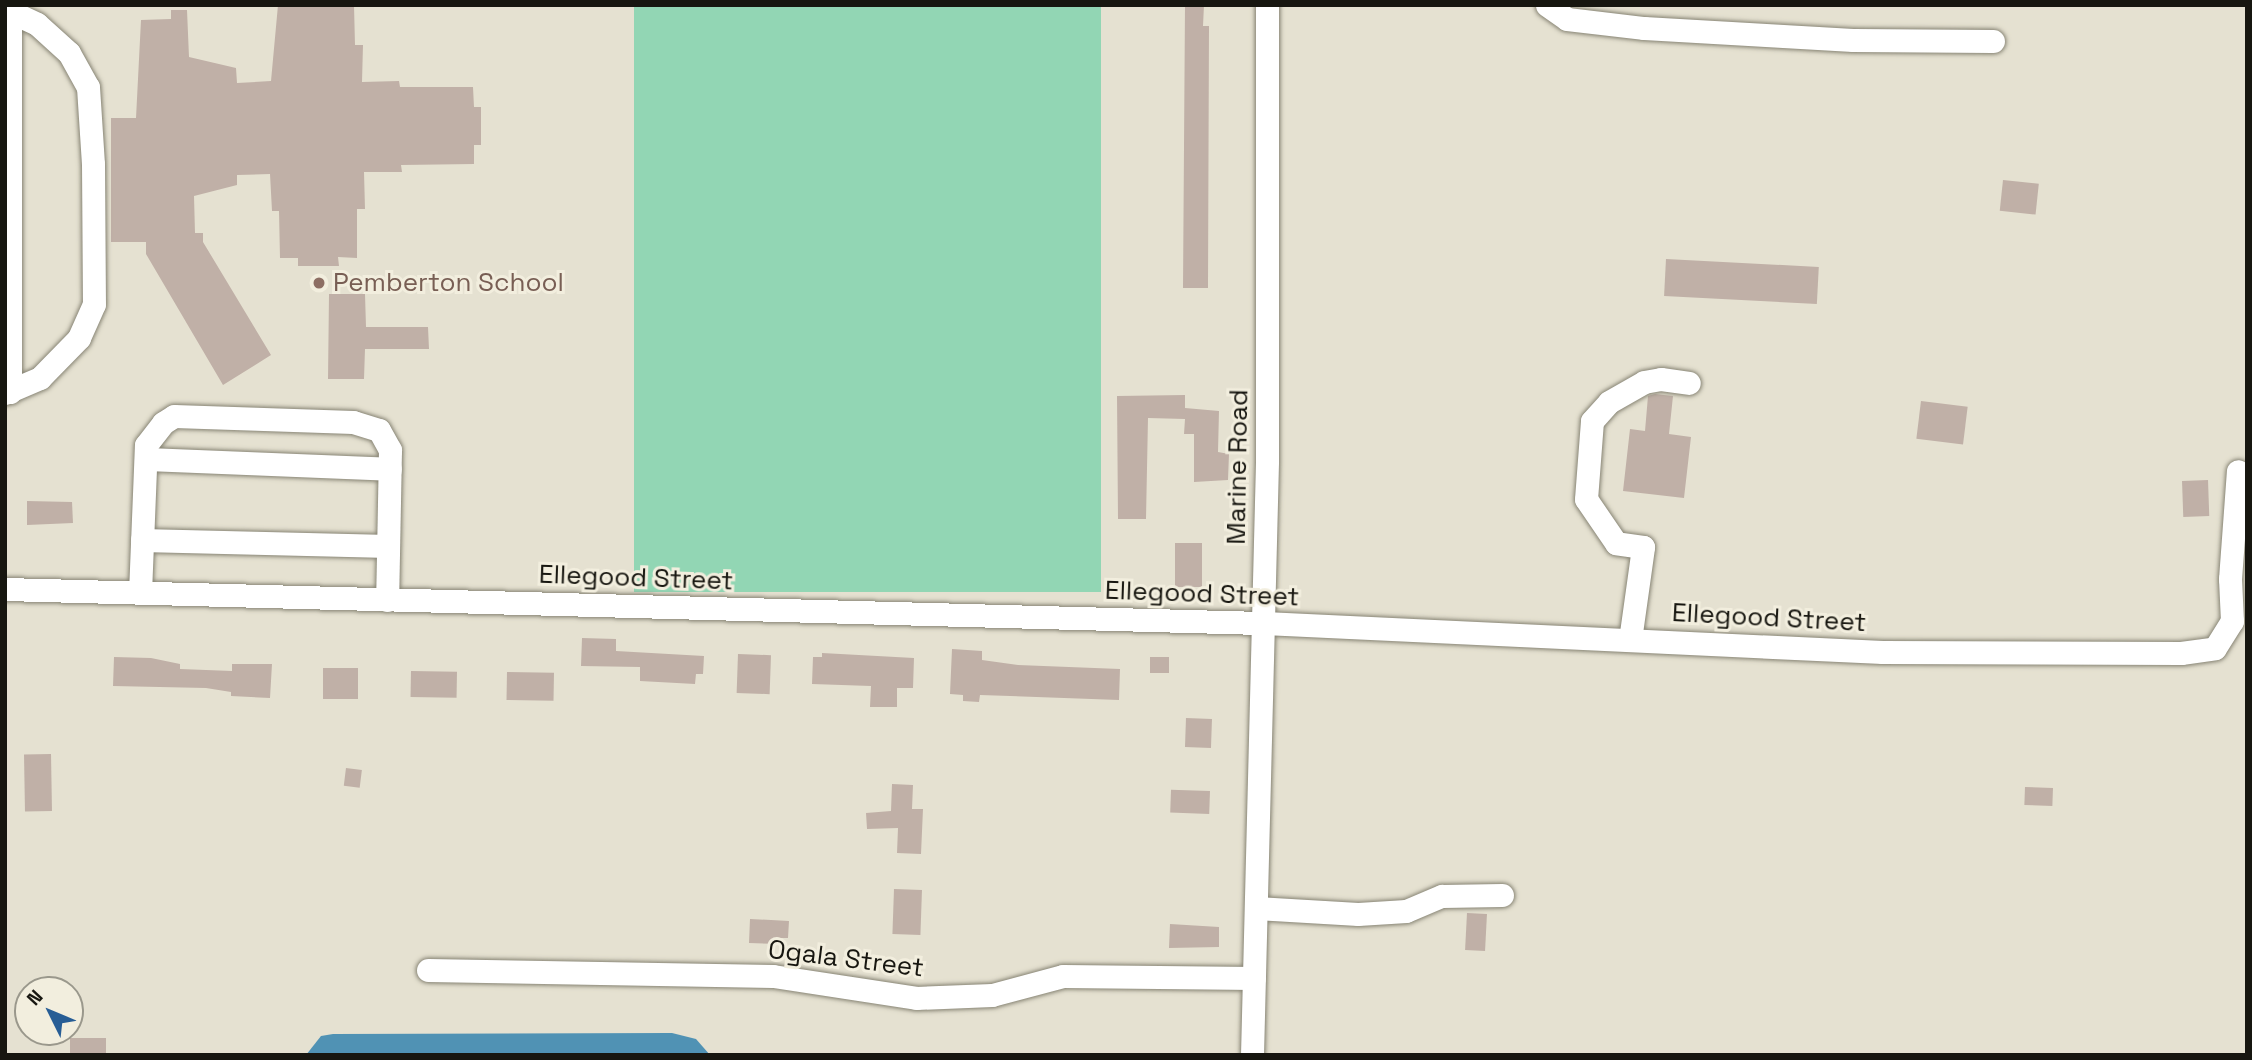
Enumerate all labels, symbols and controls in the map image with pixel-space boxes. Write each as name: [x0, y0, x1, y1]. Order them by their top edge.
place label: Pemberton School: [333, 267, 564, 299]
marker: Pemberton School: [311, 275, 327, 291]
street label: Marine Road: [1221, 389, 1255, 545]
street label: Ellegood Street: [538, 559, 734, 597]
street label: Ellegood Street: [1104, 575, 1300, 613]
street label: Ellegood Street: [1671, 597, 1867, 639]
street label: Ogala Street: [766, 934, 926, 984]
north arrow: [14, 976, 84, 1046]
text: N: [21, 985, 48, 1011]

